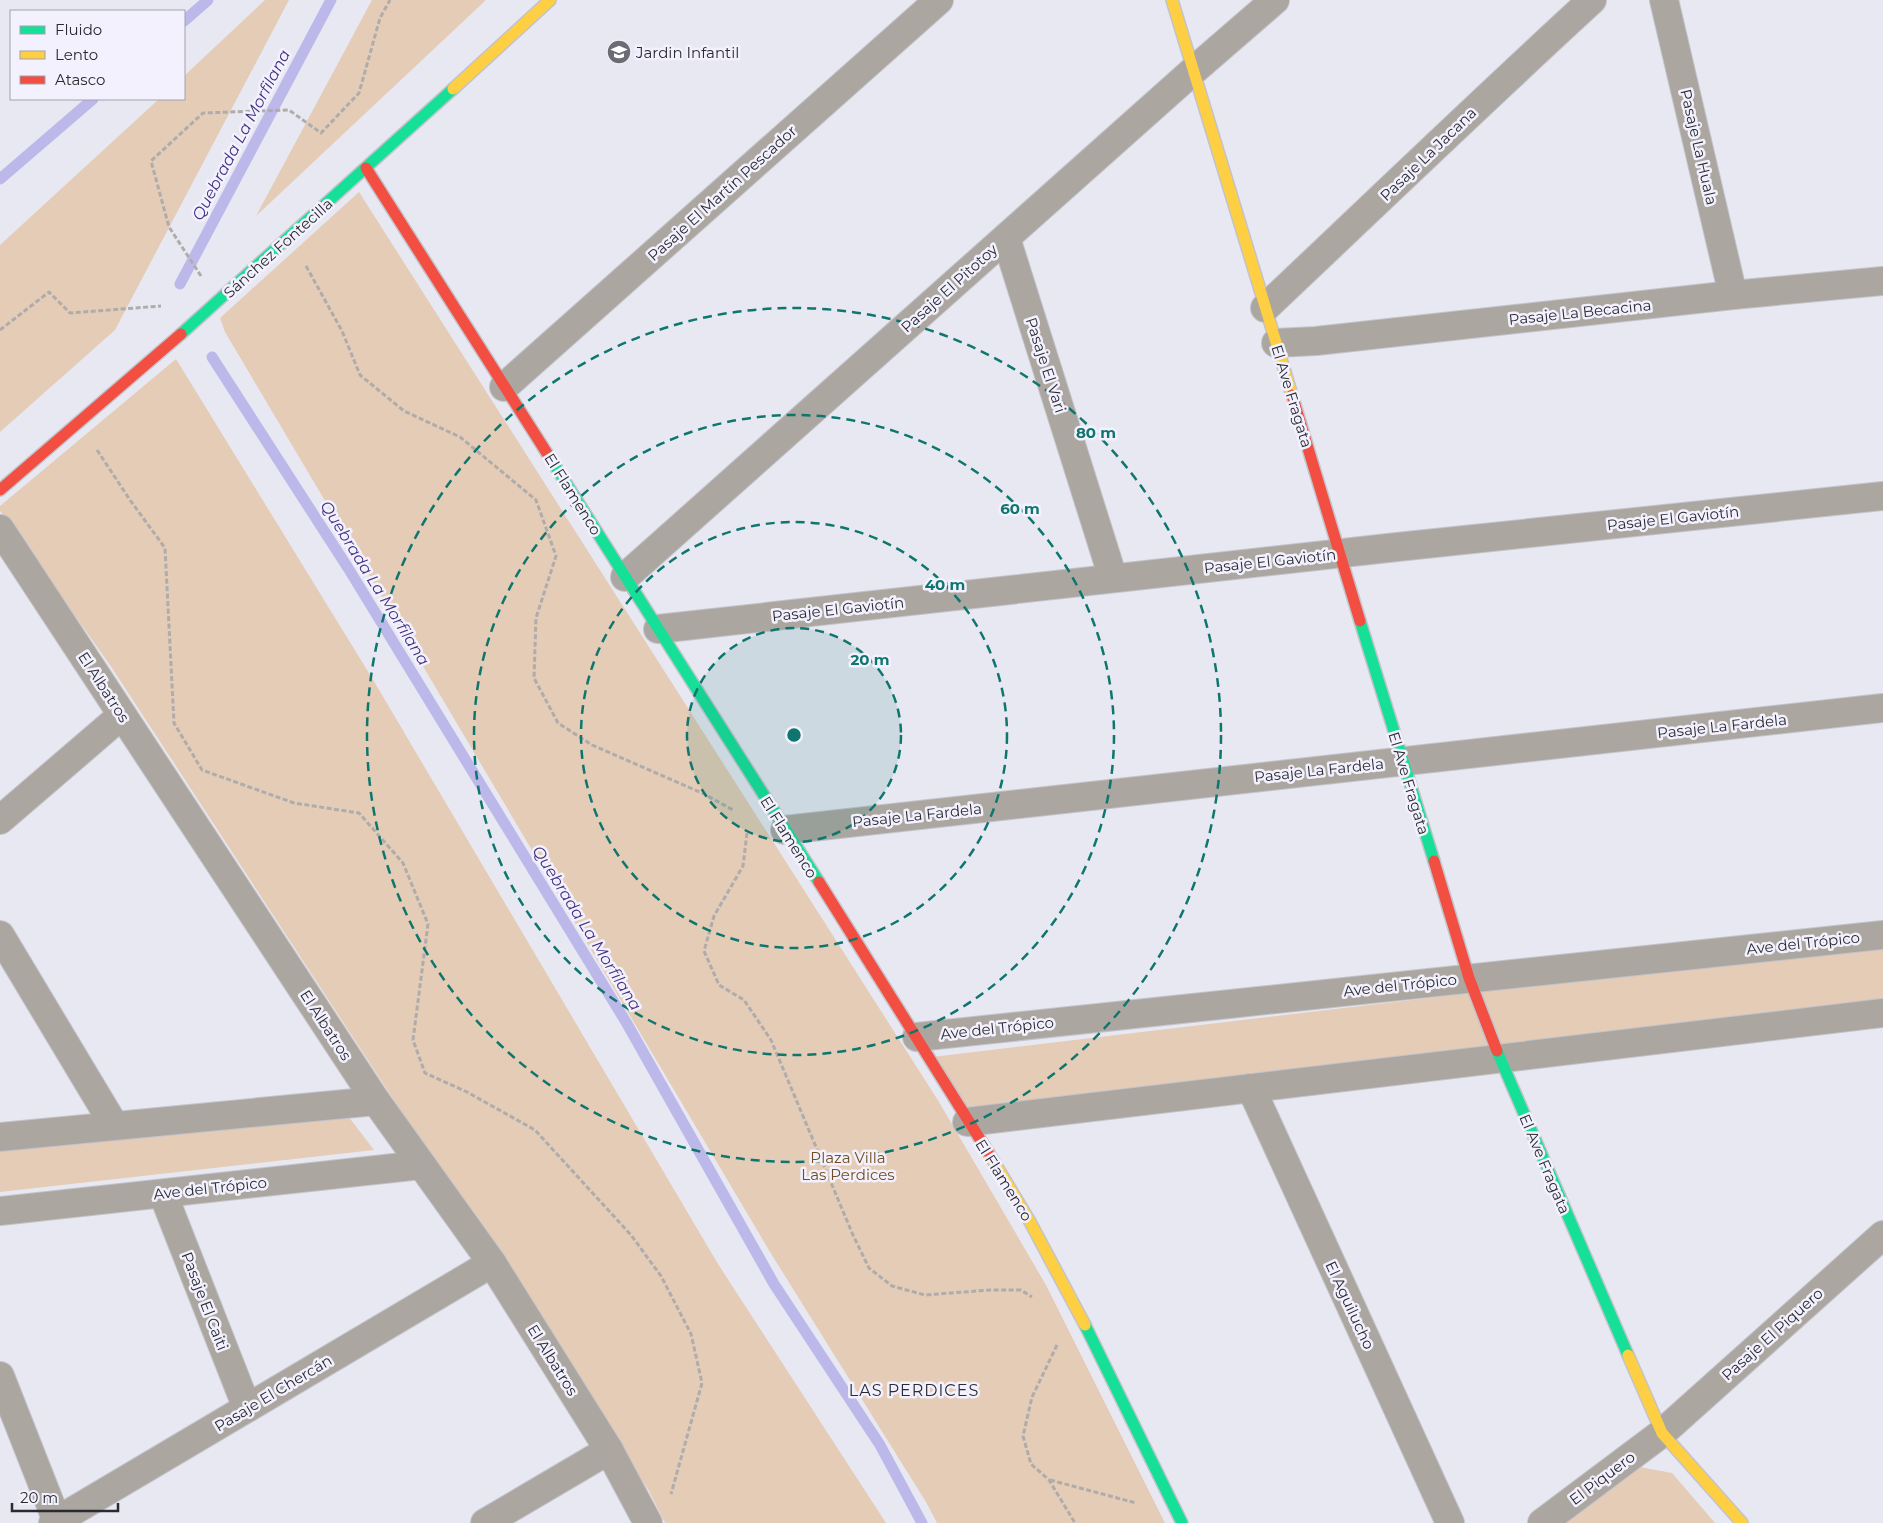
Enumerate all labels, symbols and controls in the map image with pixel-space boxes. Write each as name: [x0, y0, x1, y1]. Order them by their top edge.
legend: [10, 10, 185, 100]
text: Fluido: [55, 20, 102, 39]
school or university icon: Jardin Infantil: [606, 39, 632, 65]
place label: Jardin Infantil: [635, 43, 739, 62]
text: Lento: [55, 45, 98, 64]
water label: Quebrada La Morfilana: [188, 46, 294, 224]
text: Atasco: [55, 70, 105, 89]
street label: Pasaje La Huala: [1676, 87, 1722, 207]
street label: Pasaje La Jacana: [1376, 103, 1480, 205]
street label: Pasaje El Martín Pescador: [644, 121, 800, 265]
street label: Sánchez Fontecilla: [220, 194, 336, 302]
street label: Pasaje El Pitotoy: [897, 239, 1002, 336]
street label: Pasaje La Becacina: [1508, 295, 1652, 329]
street label: Pasaje El Vari: [1022, 315, 1070, 415]
street label: El Ave Fragata: [1267, 342, 1317, 450]
text: 80 m: [1076, 423, 1116, 442]
street label: El Flamenco: [540, 449, 606, 539]
water label: Quebrada La Morfilana: [316, 497, 434, 669]
text: 60 m: [1000, 499, 1040, 518]
street label: Pasaje El Gaviotín: [1606, 502, 1740, 534]
street label: Pasaje El Gaviotín: [1203, 545, 1337, 577]
text: 40 m: [925, 575, 965, 594]
street label: Pasaje El Gaviotín: [771, 593, 905, 625]
street label: El Albatros: [74, 648, 134, 726]
text: 20 m: [850, 650, 890, 669]
street label: Pasaje La Fardela: [1656, 710, 1788, 742]
centre of rings: [785, 726, 803, 744]
street label: El Ave Fragata: [1384, 729, 1434, 837]
street label: Pasaje La Fardela: [1253, 754, 1385, 786]
street label: El Flamenco: [756, 792, 822, 882]
street label: Pasaje La Fardela: [851, 799, 983, 831]
water label: Quebrada La Morfilana: [528, 842, 646, 1014]
street label: Ave del Trópico: [1745, 928, 1861, 958]
street label: Ave del Trópico: [1342, 970, 1458, 1000]
street label: El Albatros: [296, 986, 356, 1064]
street label: Ave del Trópico: [939, 1013, 1055, 1043]
street label: El Ave Fragata: [1515, 1111, 1575, 1217]
street label: El Flamenco: [971, 1135, 1037, 1225]
park label: Plaza Villa Las Perdices: [801, 1148, 895, 1184]
street label: Ave del Trópico: [152, 1173, 268, 1203]
street label: Pasaje El Caiti: [177, 1249, 233, 1353]
street label: El Aguilucho: [1321, 1258, 1379, 1352]
street label: Pasaje El Piquero: [1717, 1283, 1827, 1385]
street label: El Albatros: [524, 1321, 582, 1399]
street label: Pasaje El Chercán: [211, 1350, 335, 1436]
district label: LAS PERDICES: [849, 1381, 979, 1400]
street label: El Piquero: [1565, 1447, 1639, 1509]
scale bar: [12, 1480, 119, 1512]
text: 20 m: [20, 1488, 58, 1507]

